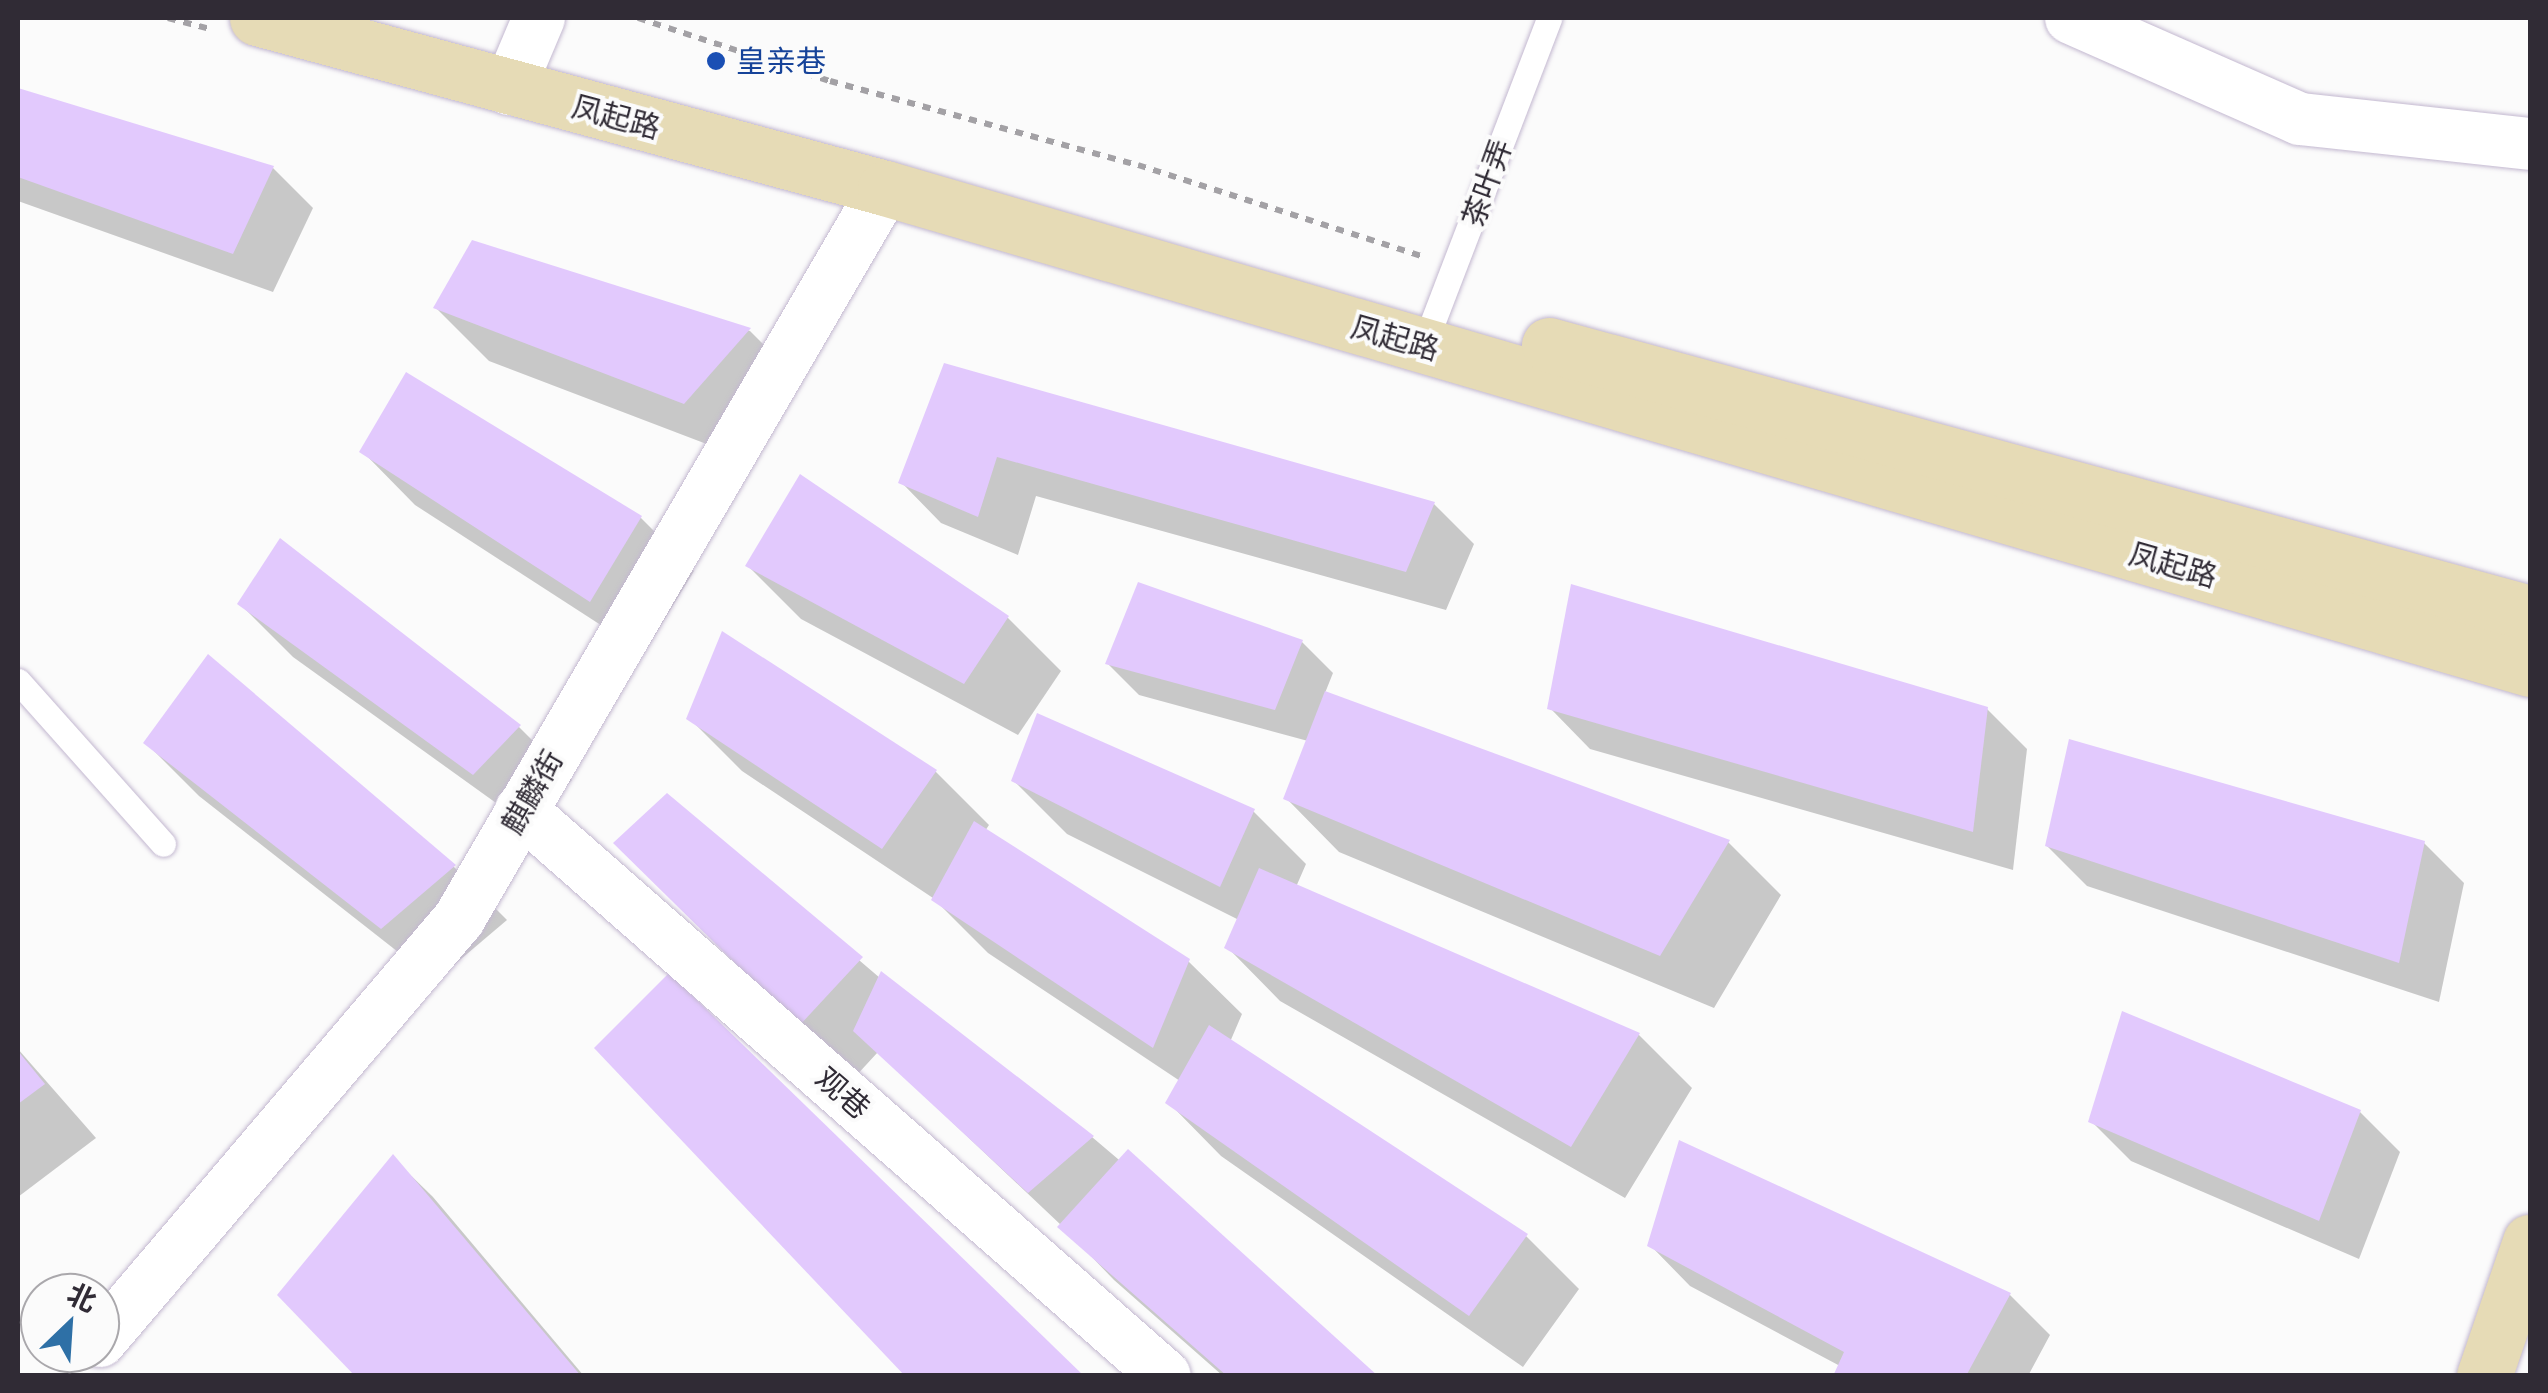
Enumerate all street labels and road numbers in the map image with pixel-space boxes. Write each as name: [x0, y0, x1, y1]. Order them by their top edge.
street label: 凤起路: [568, 88, 664, 146]
street label: 茶叶弄: [1455, 135, 1519, 231]
street label: 凤起路: [1347, 308, 1443, 368]
street label: 凤起路: [2125, 535, 2221, 595]
street label: 麒麟街: [494, 744, 570, 840]
street label: 观巷: [809, 1060, 877, 1126]

